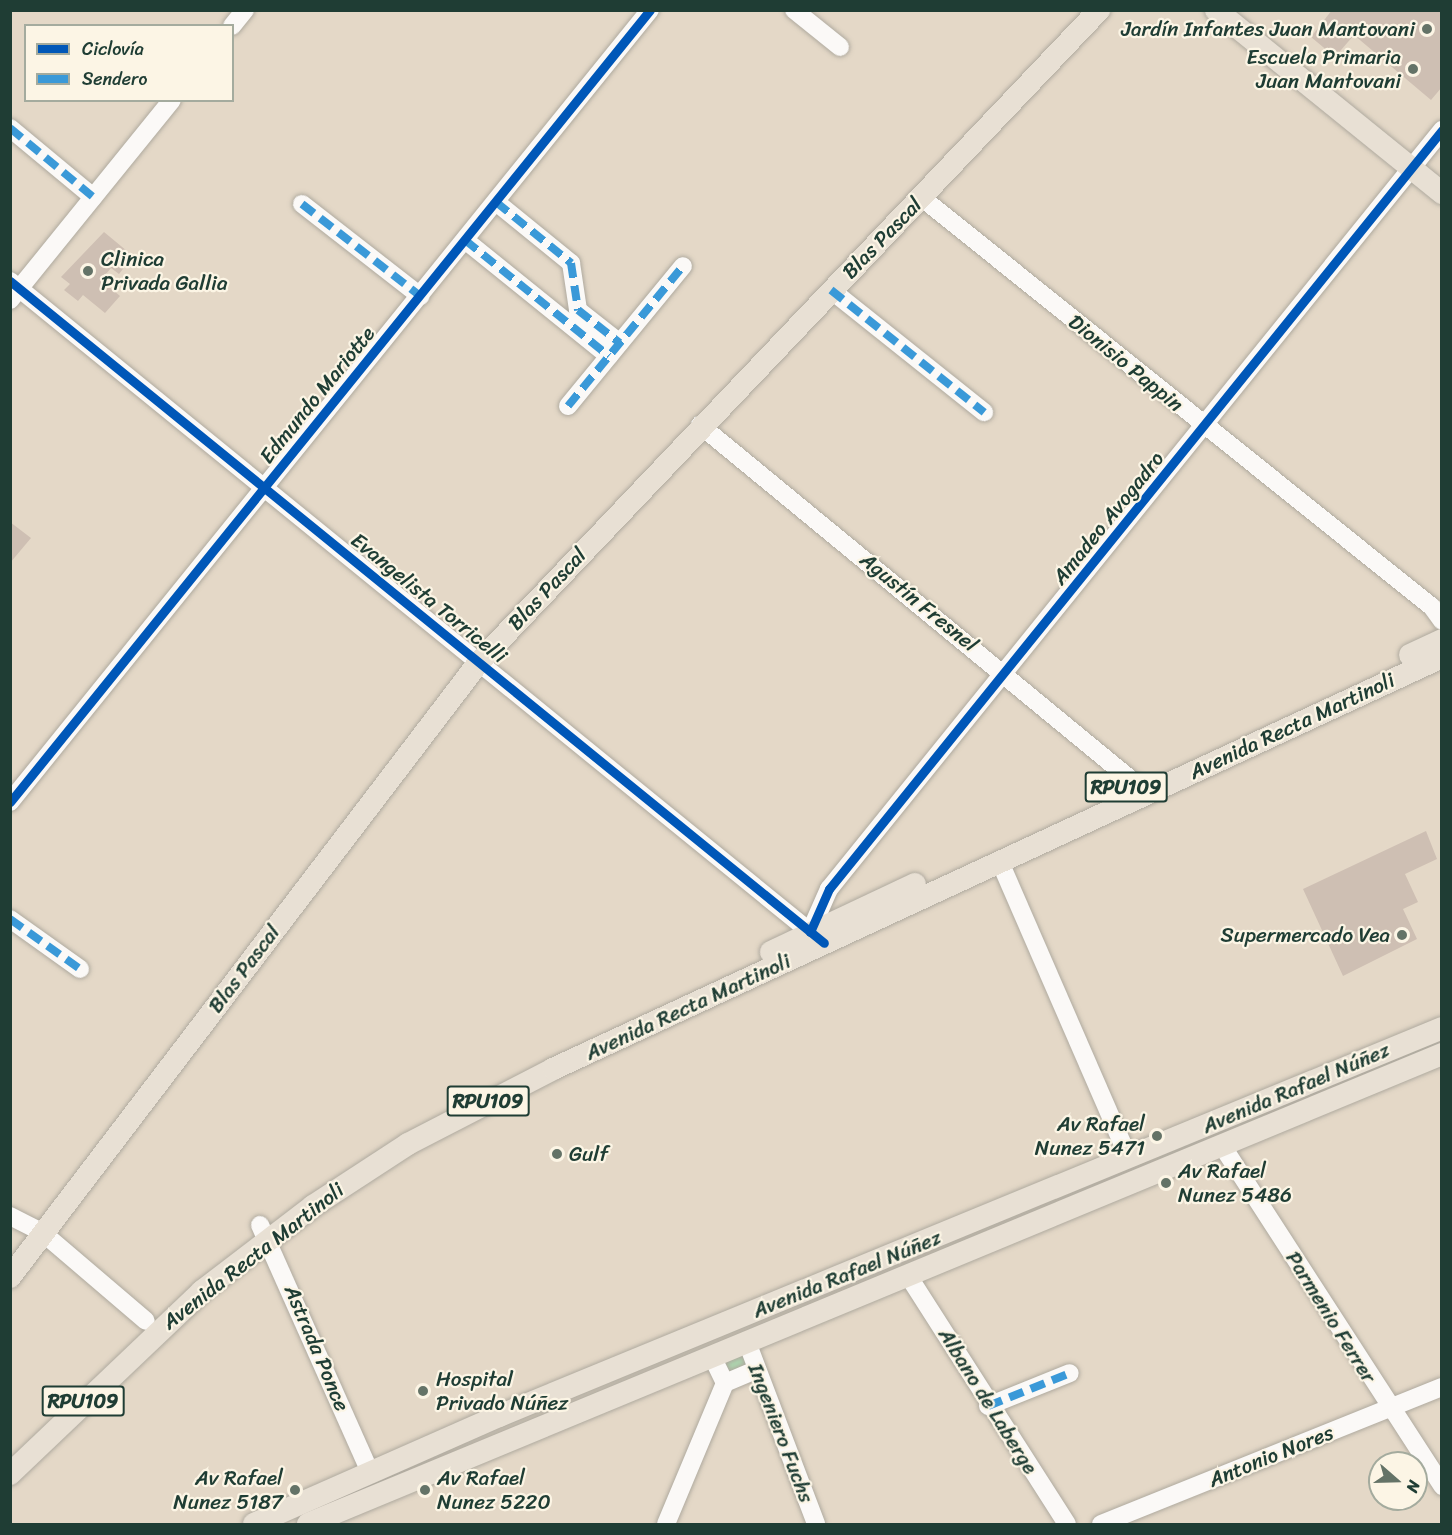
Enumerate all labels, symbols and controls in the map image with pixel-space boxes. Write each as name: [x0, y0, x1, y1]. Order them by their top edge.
place label: Jardín Infantes Juan Mantovani: [1122, 16, 1415, 42]
marker: Jardín Infantes Juan Mantovani: [1420, 22, 1434, 36]
legend: [24, 24, 234, 102]
text: Ciclovía: [82, 33, 144, 65]
place label: Escuela Primaria Juan Mantovani: [1246, 44, 1401, 94]
marker: Escuela Primaria Juan Mantovani: [1406, 62, 1420, 76]
text: Sendero: [82, 63, 147, 95]
street label: Blas Pascal: [837, 192, 927, 284]
place label: Clinica Privada Gallia: [101, 246, 227, 296]
marker: Clinica Privada Gallia: [79, 262, 97, 280]
street label: Dionisio Pappin: [1064, 309, 1188, 417]
street label: Edmundo Mariotte: [254, 321, 380, 469]
street label: Amadeo Avogadro: [1047, 447, 1169, 589]
street label: Evangelista Torricelli: [346, 528, 512, 668]
street label: Blas Pascal: [502, 542, 592, 636]
street label: Agustín Fresnel: [855, 547, 983, 657]
street label: Avenida Recta Martinoli: [1186, 668, 1398, 784]
road number: RPU109: [1084, 770, 1168, 804]
street label: Blas Pascal: [202, 920, 286, 1018]
place label: Supermercado Vea: [1220, 922, 1390, 948]
marker: Supermercado Vea: [1395, 928, 1409, 942]
street label: Avenida Recta Martinoli: [582, 949, 794, 1065]
street label: Avenida Rafael Núñez: [1199, 1037, 1393, 1139]
road number: RPU109: [446, 1084, 530, 1118]
place label: Av Rafael Nunez 5471: [1035, 1111, 1145, 1161]
marker: Av Rafael Nunez 5471: [1150, 1129, 1164, 1143]
place label: Gulf: [569, 1141, 608, 1167]
marker: Gulf: [550, 1147, 564, 1161]
place label: Av Rafael Nunez 5486: [1178, 1158, 1292, 1208]
marker: Av Rafael Nunez 5486: [1159, 1176, 1173, 1190]
street label: Avenida Recta Martinoli: [158, 1178, 348, 1334]
street label: Avenida Rafael Núñez: [749, 1225, 945, 1323]
street label: Parmenio Ferrer: [1280, 1246, 1382, 1388]
street label: Astrada Ponce: [279, 1281, 355, 1415]
street label: Albano de Laberge: [933, 1323, 1043, 1479]
street label: Ingeniero Fuchs: [743, 1360, 819, 1506]
place label: Hospital Privado Núñez: [436, 1366, 568, 1416]
marker: Hospital Privado Núñez: [414, 1382, 432, 1400]
road number: RPU109: [41, 1384, 125, 1418]
street label: Antonio Nores: [1205, 1420, 1337, 1492]
north arrow: [1368, 1451, 1428, 1511]
place label: Av Rafael Nunez 5187: [173, 1465, 283, 1515]
place label: Av Rafael Nunez 5220: [437, 1465, 551, 1515]
text: N: [1398, 1476, 1429, 1497]
marker: Av Rafael Nunez 5187: [288, 1483, 302, 1497]
marker: Av Rafael Nunez 5220: [418, 1483, 432, 1497]

